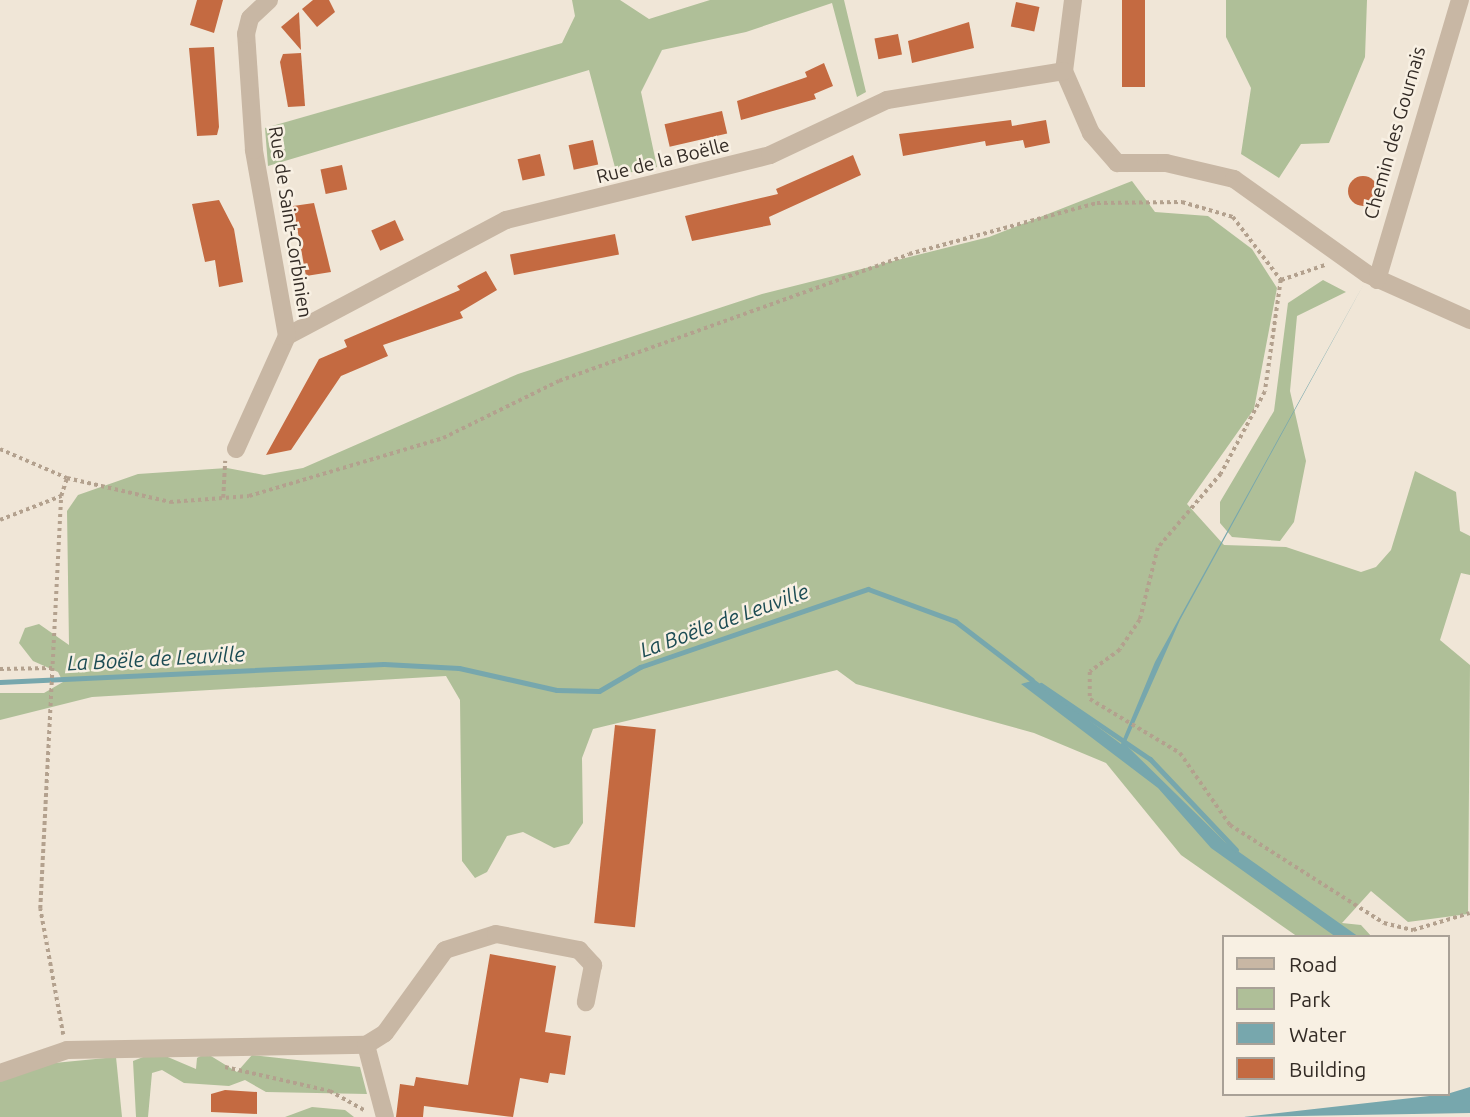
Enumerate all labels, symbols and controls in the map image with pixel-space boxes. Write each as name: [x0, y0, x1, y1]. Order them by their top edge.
street label: Chemin des Gournais: [1359, 44, 1431, 222]
street label: Rue de Saint-Corbinien: [264, 125, 316, 319]
street label: Rue de la Boëlle: [594, 133, 732, 189]
water label: La Boële de Leuville: [636, 578, 812, 662]
water label: La Boële de Leuville: [67, 641, 245, 675]
legend: [1222, 935, 1449, 1096]
text: Road: [1289, 952, 1337, 976]
text: Park: [1289, 987, 1331, 1011]
text: Water: [1289, 1022, 1347, 1046]
text: Building: [1289, 1057, 1366, 1081]

